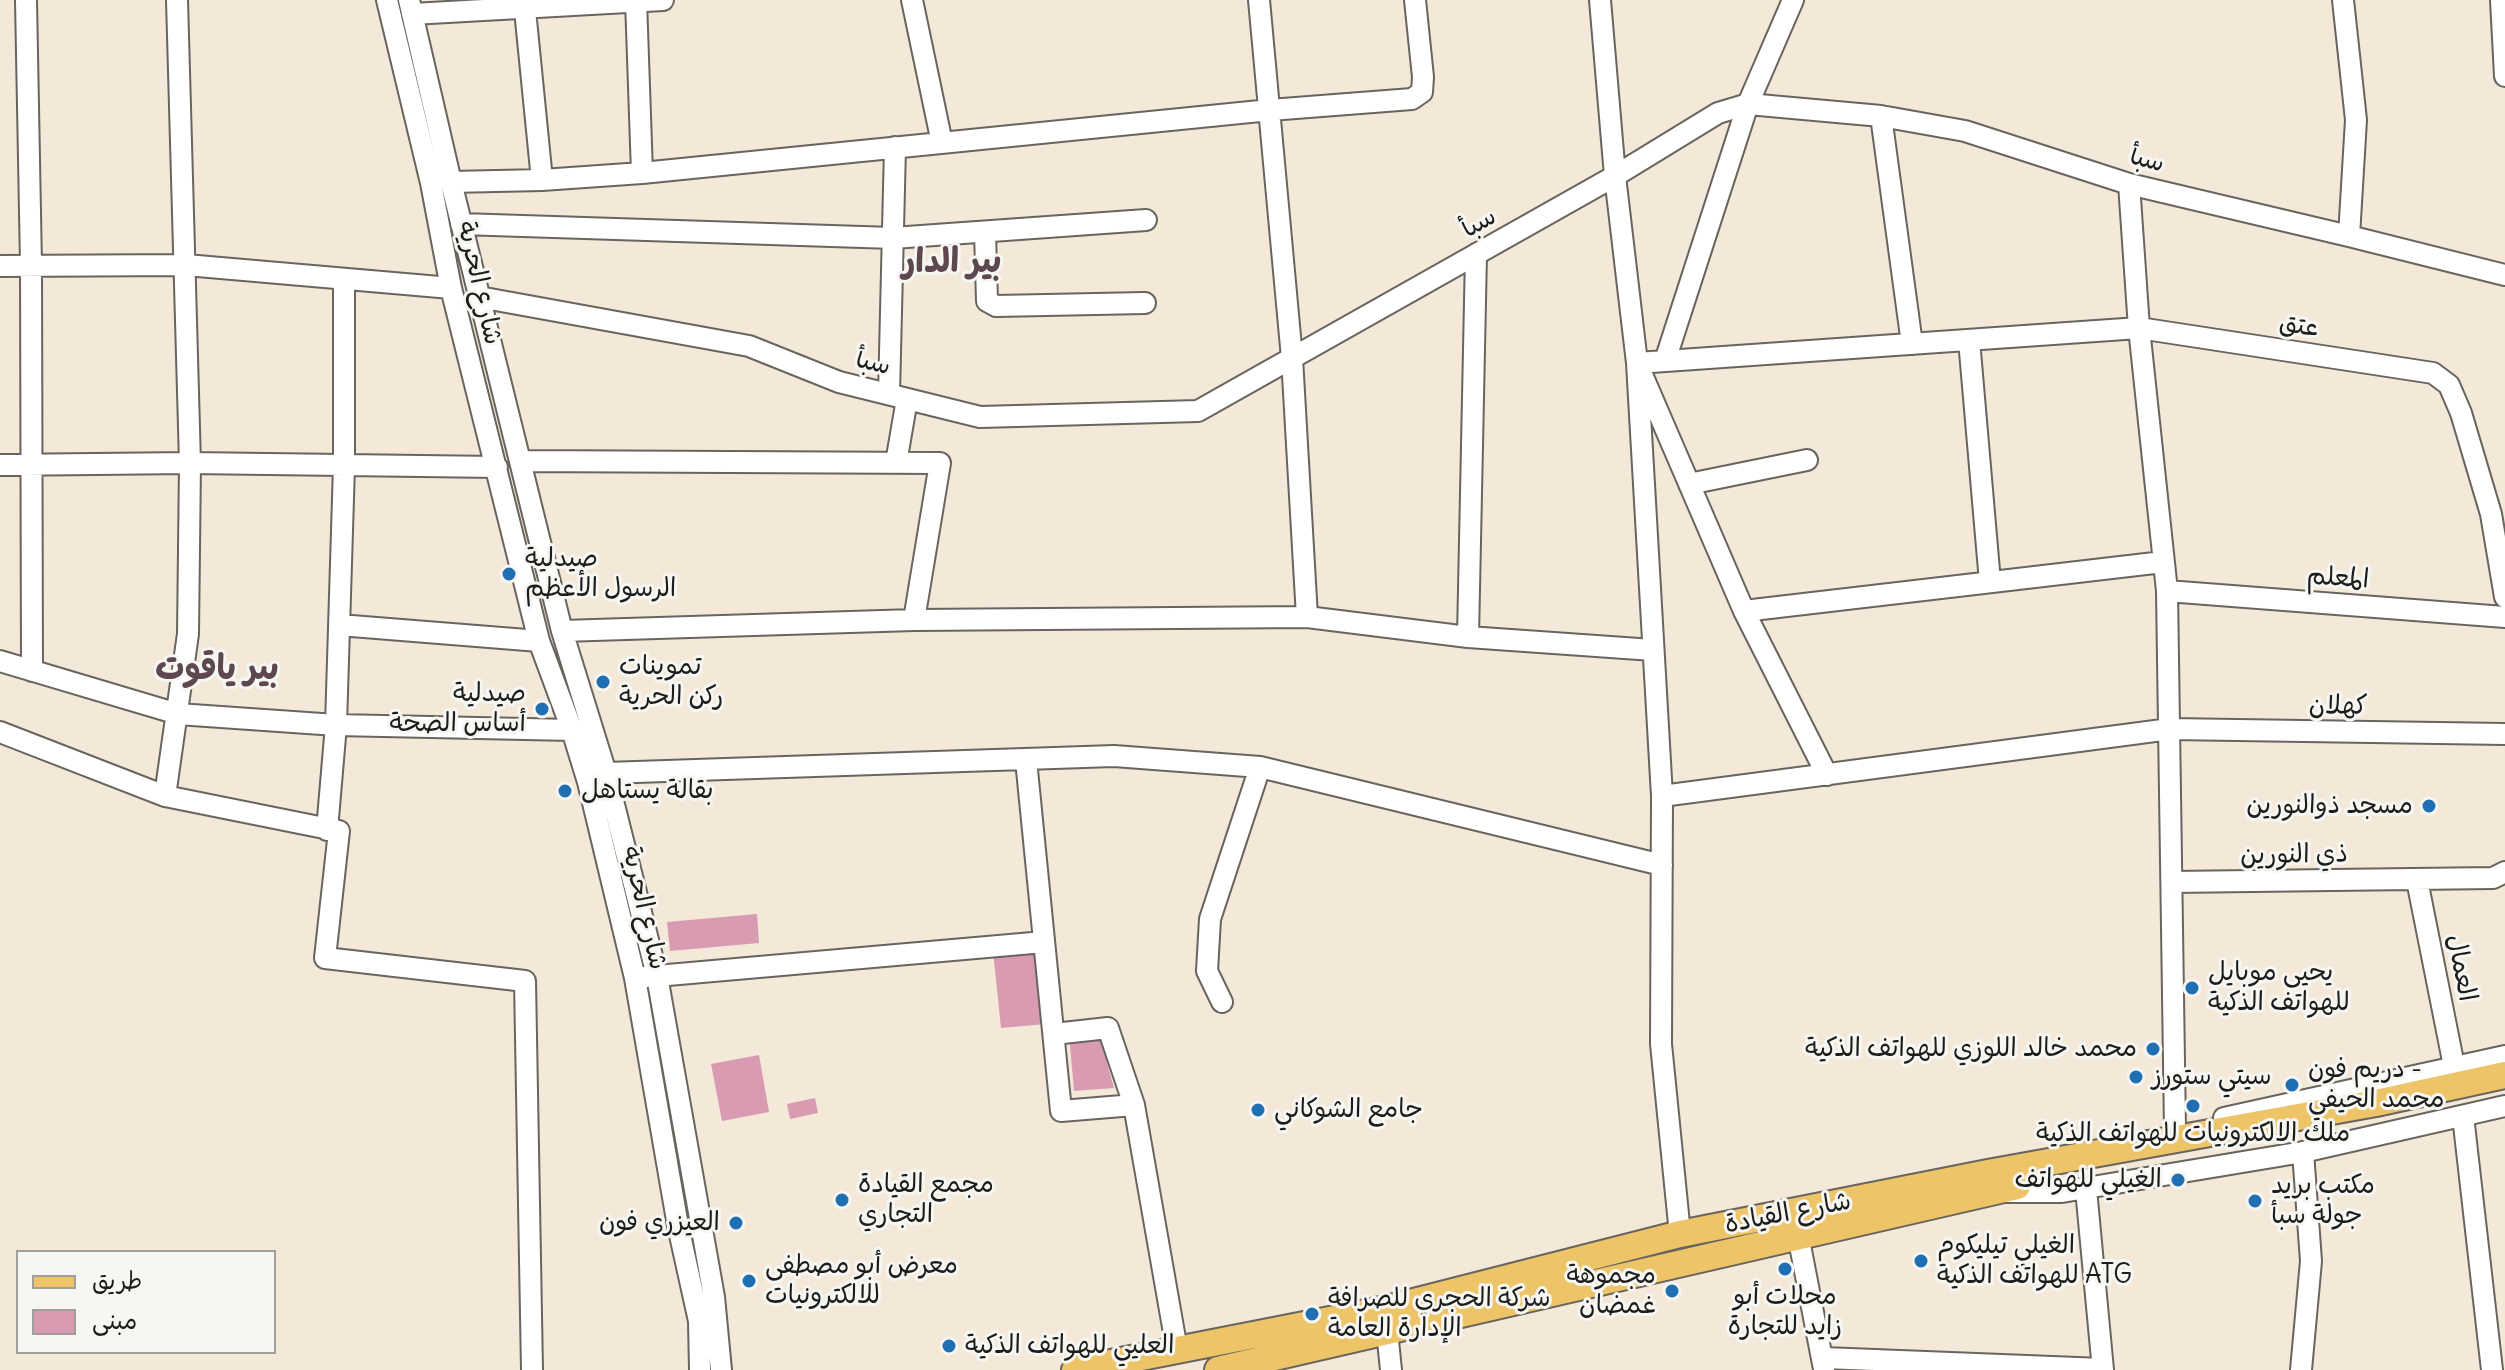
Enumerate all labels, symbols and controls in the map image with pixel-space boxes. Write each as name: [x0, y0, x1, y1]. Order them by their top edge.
street label: سبأ: [2126, 140, 2168, 180]
street label: سبأ: [1456, 201, 1502, 245]
street label: شارع الحرية: [450, 218, 508, 348]
district label: بير الدار: [902, 242, 1002, 282]
street label: عتق: [2277, 307, 2321, 345]
street label: سبأ: [852, 344, 894, 382]
place label: صيدلية الرسول الأعظم: [525, 543, 676, 604]
street label: المعلم: [2306, 560, 2370, 596]
marker: صيدلية الرسول الأعظم: [500, 565, 518, 583]
district label: بير ياقوت: [155, 649, 279, 689]
place label: تموينات ركن الحرية: [619, 651, 723, 712]
marker: تموينات ركن الحرية: [594, 673, 612, 691]
place label: صيدلية أساس الصحة: [389, 678, 526, 740]
street label: كهلان: [2308, 690, 2368, 722]
marker: صيدلية أساس الصحة: [533, 700, 551, 718]
place label: بقالة يستاهل: [581, 775, 714, 807]
marker: بقالة يستاهل: [556, 782, 574, 800]
place label: مسجد ذوالنورين: [2246, 790, 2413, 822]
marker: مسجد ذوالنورين: [2420, 797, 2438, 815]
street label: ذي النورين: [2240, 838, 2348, 872]
street label: شارع الحرية: [615, 843, 673, 973]
street label: العمال: [2439, 932, 2483, 1004]
place label: يحيى موبايل للهواتف الذكية: [2208, 957, 2350, 1018]
marker: يحيى موبايل للهواتف الذكية: [2183, 979, 2201, 997]
place label: محمد خالد اللوزي للهواتف الذكية: [1805, 1033, 2137, 1065]
marker: محمد خالد اللوزي للهواتف الذكية: [2144, 1040, 2162, 1058]
place label: دريم فون - محمد الحيفي: [2308, 1054, 2445, 1116]
place label: سيتي ستورز: [2152, 1061, 2272, 1093]
marker: سيتي ستورز: [2127, 1068, 2145, 1086]
marker: دريم فون - محمد الحيفي: [2283, 1076, 2301, 1094]
place label: جامع الشوكاني: [1274, 1094, 1423, 1126]
marker: ملك الالكترونيات للهواتف الذكية: [2184, 1097, 2202, 1115]
marker: جامع الشوكاني: [1249, 1101, 1267, 1119]
place label: ملك الالكترونيات للهواتف الذكية: [2036, 1118, 2350, 1150]
place label: الغيلي للهواتف: [2015, 1164, 2162, 1196]
place label: مجمع القيادة التجاري: [858, 1169, 994, 1230]
place label: مكتب بريد جولة سبأ: [2271, 1170, 2375, 1232]
marker: الغيلي للهواتف: [2169, 1171, 2187, 1189]
street label: شارع القيادة: [1722, 1185, 1854, 1241]
marker: مجمع القيادة التجاري: [833, 1191, 851, 1209]
marker: مكتب بريد جولة سبأ: [2246, 1192, 2264, 1210]
place label: العيزري فون: [599, 1207, 720, 1239]
marker: العيزري فون: [727, 1214, 745, 1232]
place label: الغيلي تيليكوم للهواتف الذكية ATG: [1937, 1230, 2132, 1292]
legend: [16, 1250, 276, 1354]
place label: معرض أبو مصطفى للالكترونيات: [765, 1250, 958, 1312]
marker: الغيلي تيليكوم للهواتف الذكية ATG: [1912, 1252, 1930, 1270]
place label: مجموهة غمضان: [1566, 1260, 1656, 1322]
marker: محلات أبو زايد للتجارة: [1776, 1260, 1794, 1278]
text: طريق: [92, 1265, 142, 1295]
marker: معرض أبو مصطفى للالكترونيات: [740, 1272, 758, 1290]
place label: محلات أبو زايد للتجارة: [1728, 1281, 1842, 1342]
marker: مجموهة غمضان: [1663, 1282, 1681, 1300]
place label: شركة الحجري للصرافة الإدارة العامة: [1328, 1283, 1551, 1344]
text: مبنى: [92, 1305, 137, 1335]
marker: شركة الحجري للصرافة الإدارة العامة: [1303, 1305, 1321, 1323]
place label: العليي للهواتف الذكية: [965, 1330, 1174, 1362]
marker: العليي للهواتف الذكية: [940, 1337, 958, 1355]

